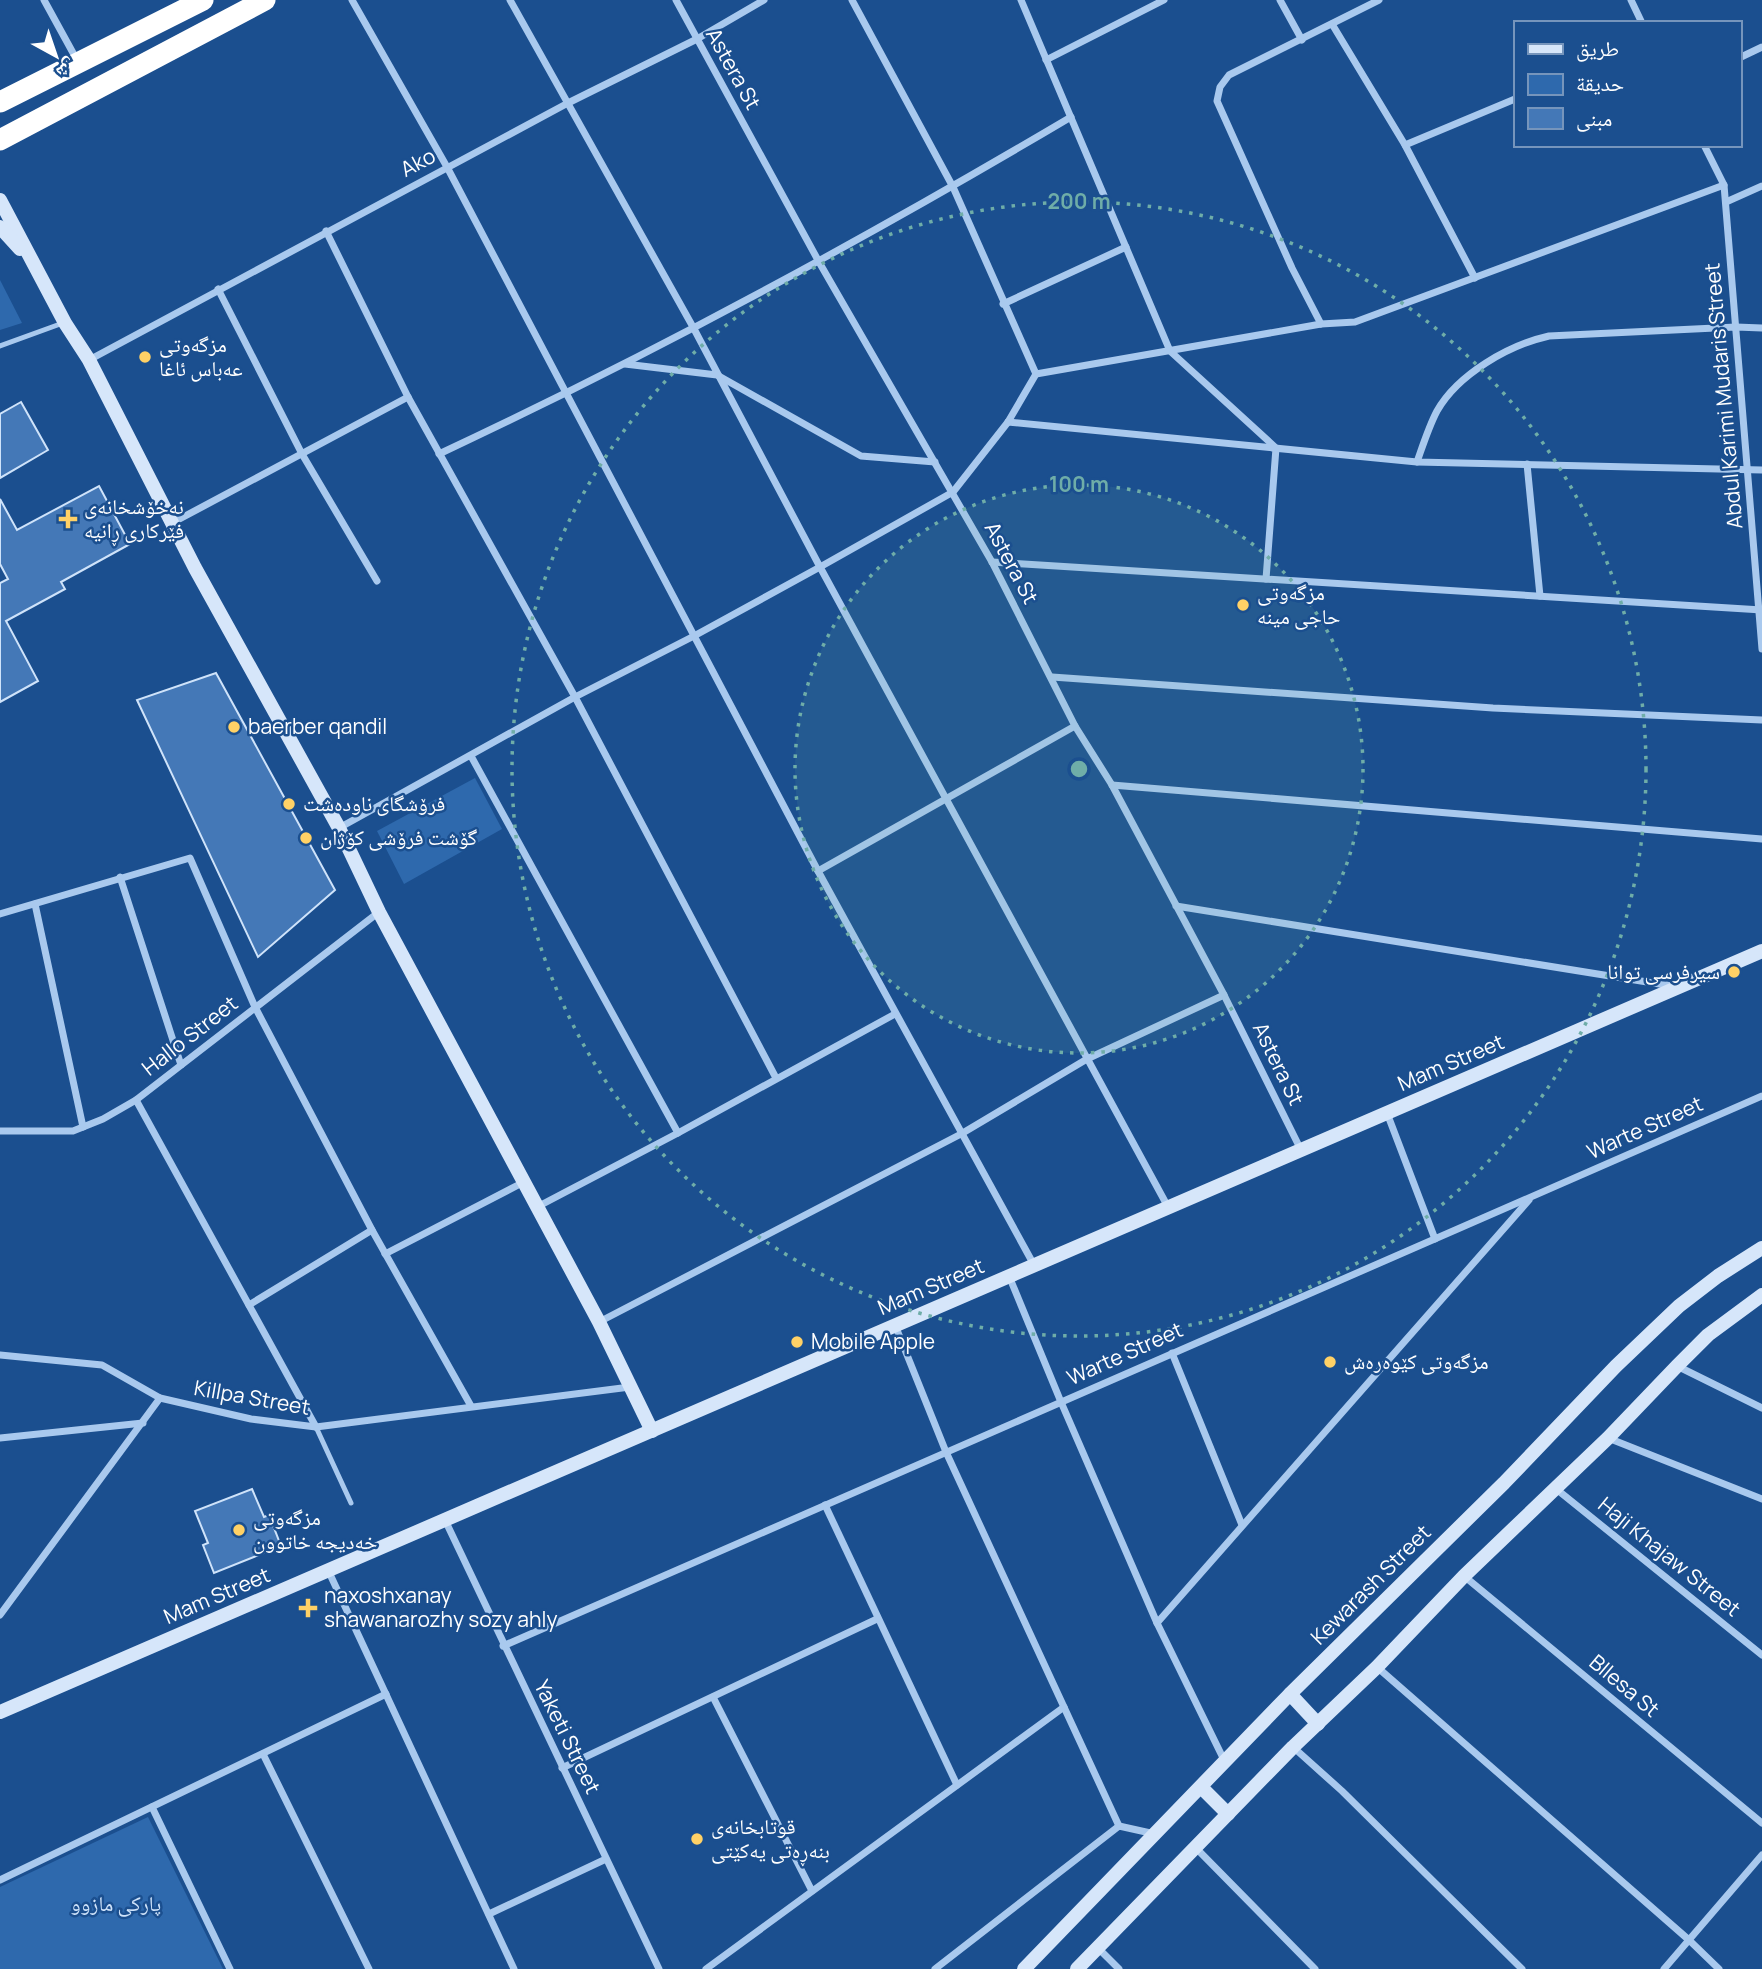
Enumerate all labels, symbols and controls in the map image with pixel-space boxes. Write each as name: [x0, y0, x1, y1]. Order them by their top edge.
north arrow: [21, 21, 91, 91]
legend: [1514, 21, 1741, 147]
street label: Astera St: [700, 23, 768, 114]
text: طريق: [1576, 34, 1619, 62]
text: ش: [51, 53, 83, 85]
text: حديقة: [1576, 69, 1624, 97]
text: مبنى: [1576, 104, 1612, 132]
street label: Ako: [395, 141, 440, 183]
text: 200 m: [1047, 187, 1111, 215]
street label: Abdul Karimi Mudaris Street: [1697, 262, 1749, 530]
place label: مزگەوتی عەباس ئاغا: [159, 330, 243, 382]
marker: مزگەوتی عەباس ئاغا: [137, 349, 153, 365]
text: 100 m: [1049, 470, 1109, 498]
place label: نەخۆشخانەی فێرکاری ڕانیە: [84, 492, 184, 547]
marker: نەخۆشخانەی فێرکاری ڕانیە: [58, 509, 78, 529]
street label: Astera St: [979, 517, 1045, 608]
place label: مزگەوتی حاجی مینە: [1257, 578, 1340, 630]
marker: مزگەوتی حاجی مینە: [1235, 597, 1251, 613]
place label: baerber qandil: [248, 712, 387, 740]
marker: baerber qandil: [226, 719, 242, 735]
centre of rings: [1067, 757, 1091, 781]
place label: فرۆشگای ناوده‌شت: [303, 789, 445, 817]
marker: فرۆشگای ناوده‌شت: [281, 796, 297, 812]
place label: گۆشت فرۆشی کۆژان: [320, 823, 478, 851]
marker: گۆشت فرۆشی کۆژان: [298, 830, 314, 846]
place label: سيرفرسى توانا: [1607, 957, 1720, 985]
marker: سيرفرسى توانا: [1726, 964, 1742, 980]
street label: Hallo Street: [136, 989, 243, 1081]
street label: Astera St: [1247, 1017, 1311, 1110]
street label: Mam Street: [1393, 1027, 1508, 1097]
street label: Warte Street: [1582, 1089, 1707, 1165]
street label: Mam Street: [873, 1251, 988, 1321]
street label: Warte Street: [1062, 1315, 1187, 1391]
place label: Mobile Apple: [811, 1327, 935, 1355]
marker: Mobile Apple: [789, 1334, 805, 1350]
place label: مزگەوتی کێوەرەش: [1344, 1347, 1489, 1375]
marker: مزگەوتی کێوەرەش: [1322, 1354, 1338, 1370]
street label: Killpa Street: [192, 1373, 312, 1421]
street label: ‌Haji Khajaw Street: [1593, 1490, 1747, 1622]
place label: مزگەوتی خەدیجە خاتوون: [253, 1503, 377, 1555]
street label: Kewarash Street: [1304, 1518, 1436, 1650]
marker: مزگەوتی خەدیجە خاتوون: [231, 1522, 247, 1538]
street label: Mam Street: [159, 1560, 274, 1630]
place label: naxoshxanay shawanarozhy sozy ahly: [324, 1581, 557, 1633]
marker: naxoshxanay shawanarozhy sozy ahly: [298, 1598, 318, 1618]
street label: Bllesa St: [1584, 1648, 1666, 1723]
street label: Yaketi Street: [528, 1675, 608, 1798]
place label: قوتابخانەی بنەڕەتی یەکێتی: [711, 1812, 830, 1867]
marker: قوتابخانەی بنەڕەتی یەکێتی: [689, 1831, 705, 1847]
park label: پارکی مازوو: [71, 1889, 161, 1917]

